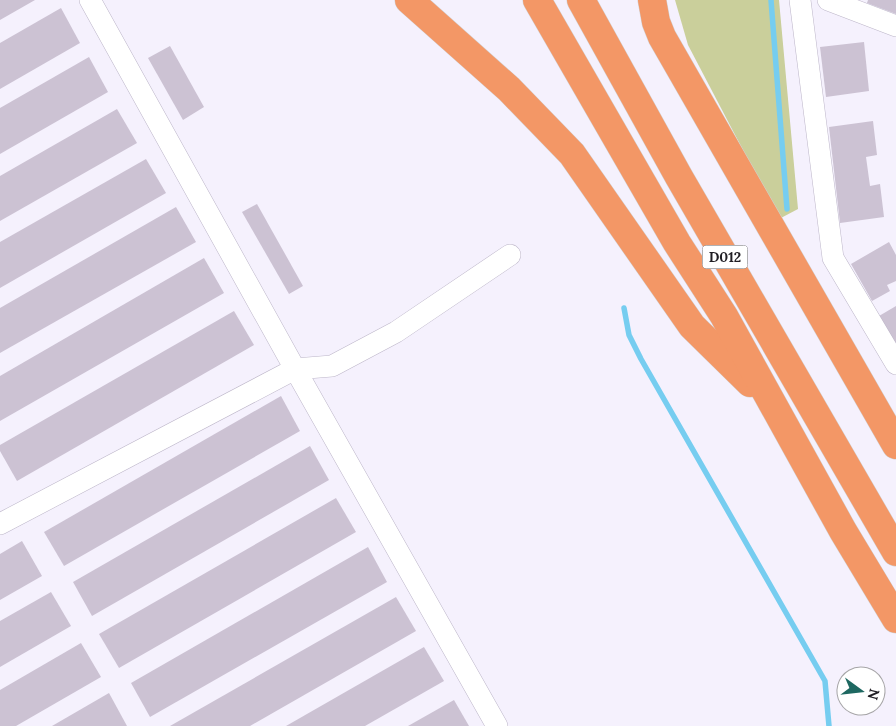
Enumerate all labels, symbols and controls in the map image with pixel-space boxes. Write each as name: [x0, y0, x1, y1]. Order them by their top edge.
road number: D012: [702, 246, 748, 268]
north arrow: [836, 666, 886, 716]
text: N: [863, 687, 884, 702]

